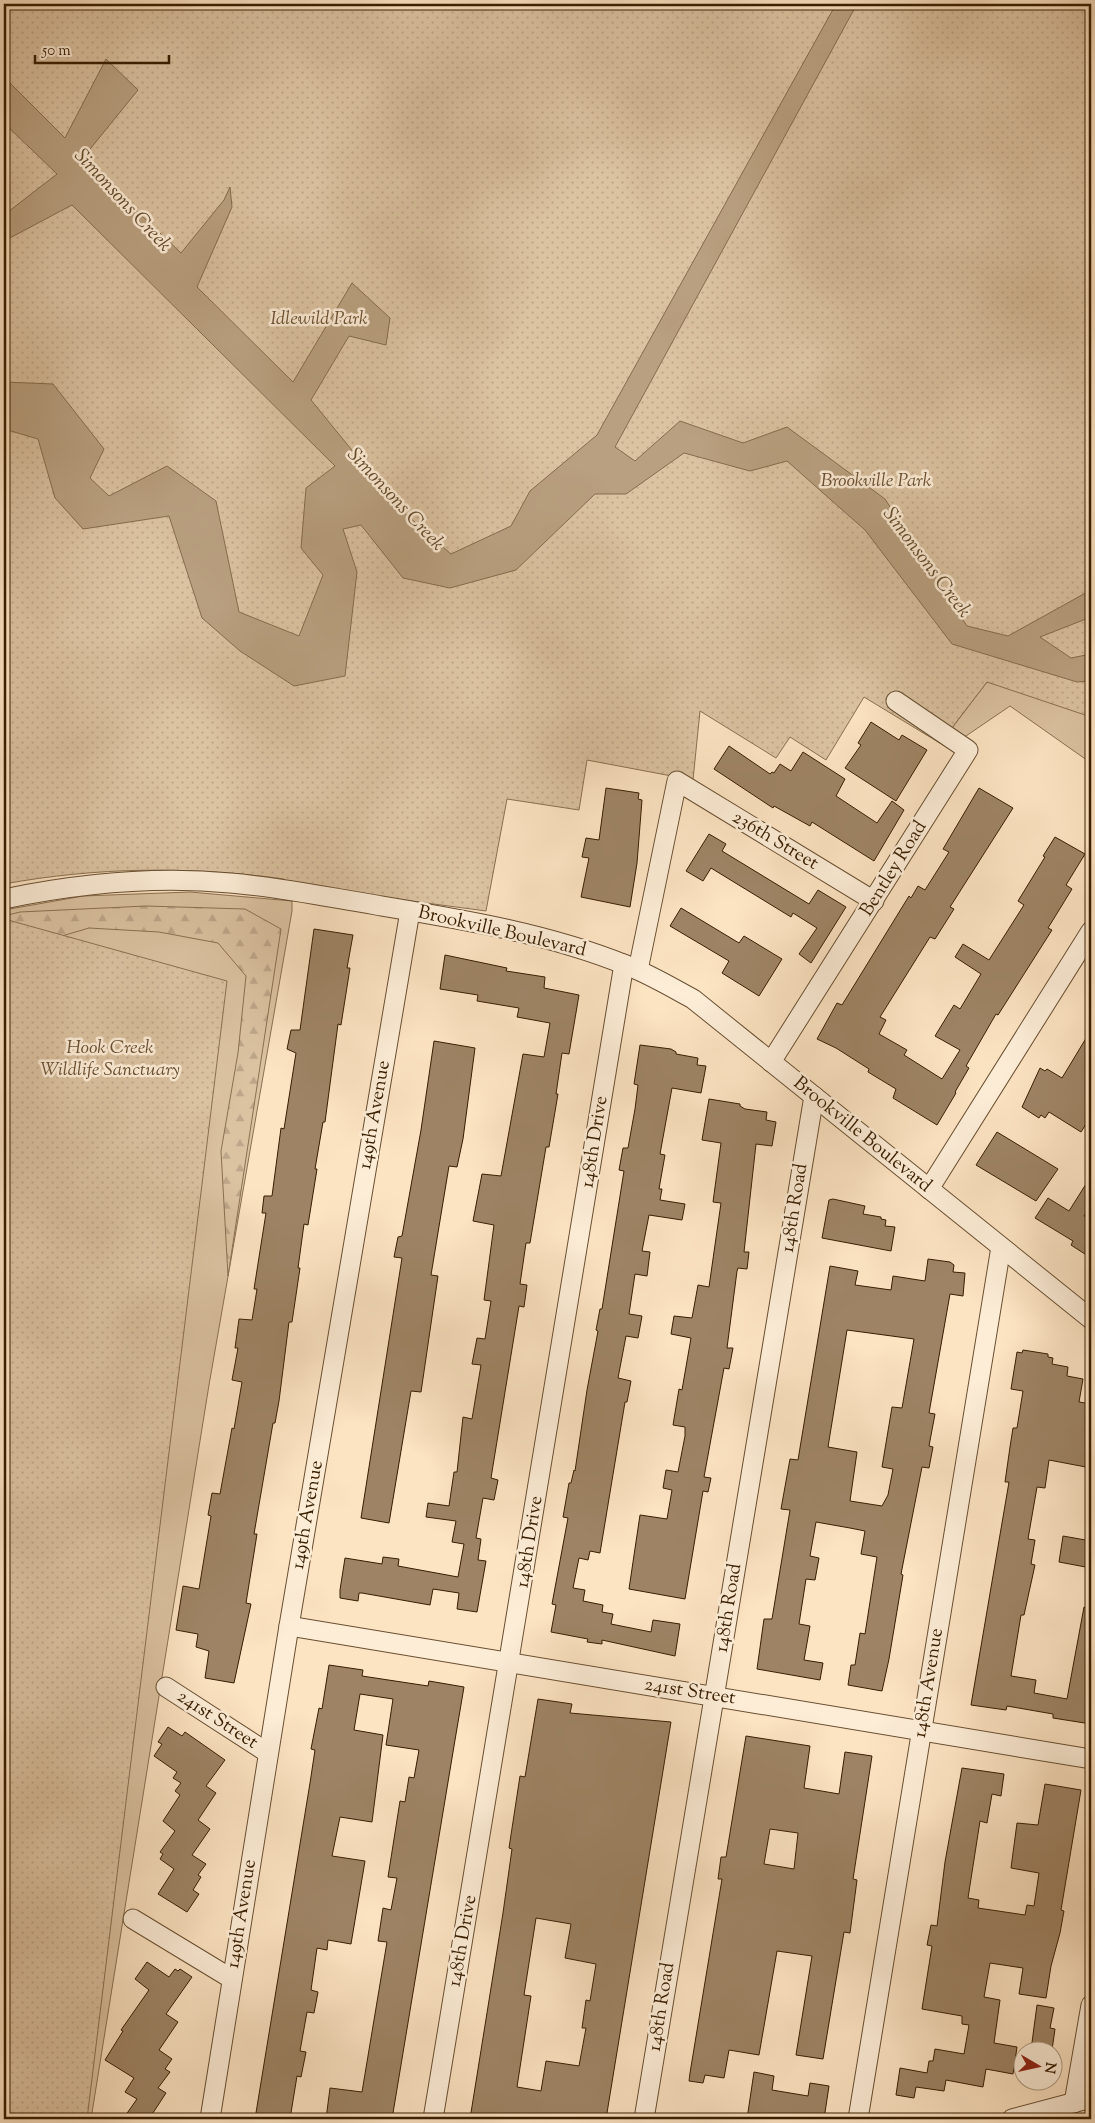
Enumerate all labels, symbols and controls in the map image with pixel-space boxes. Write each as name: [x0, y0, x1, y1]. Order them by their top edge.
scale bar: [35, 32, 169, 64]
text: 50 m: [41, 41, 71, 62]
water label: Simonsons Creek: [66, 143, 178, 259]
park label: Idlewild Park: [271, 306, 368, 333]
water label: Simonsons Creek: [339, 442, 451, 558]
park label: Brookville Park: [821, 468, 932, 495]
water label: Simonsons Creek: [875, 502, 977, 624]
street label: 236th Street: [727, 805, 824, 878]
street label: Bentley Road: [854, 816, 934, 922]
street label: Brookville Boulevard: [415, 900, 589, 965]
park label: Hook Creek Wildlife Sanctuary: [40, 1035, 180, 1084]
street label: 149th Avenue: [352, 1058, 398, 1172]
street label: Brookville Boulevard: [787, 1070, 937, 1200]
street label: 148th Drive: [574, 1094, 616, 1190]
street label: 148th Road: [775, 1161, 815, 1255]
street label: 149th Avenue: [285, 1458, 331, 1572]
street label: 148th Drive: [509, 1494, 551, 1590]
street label: 148th Road: [709, 1561, 749, 1655]
street label: 148th Avenue: [907, 1626, 951, 1740]
street label: 241st Street: [642, 1671, 738, 1713]
street label: 241st Street: [171, 1684, 263, 1757]
street label: 149th Avenue: [220, 1857, 264, 1971]
street label: 148th Drive: [442, 1893, 484, 1989]
street label: 148th Road: [642, 1960, 682, 2054]
north arrow: [1012, 2040, 1062, 2090]
text: N: [1038, 2061, 1060, 2075]

